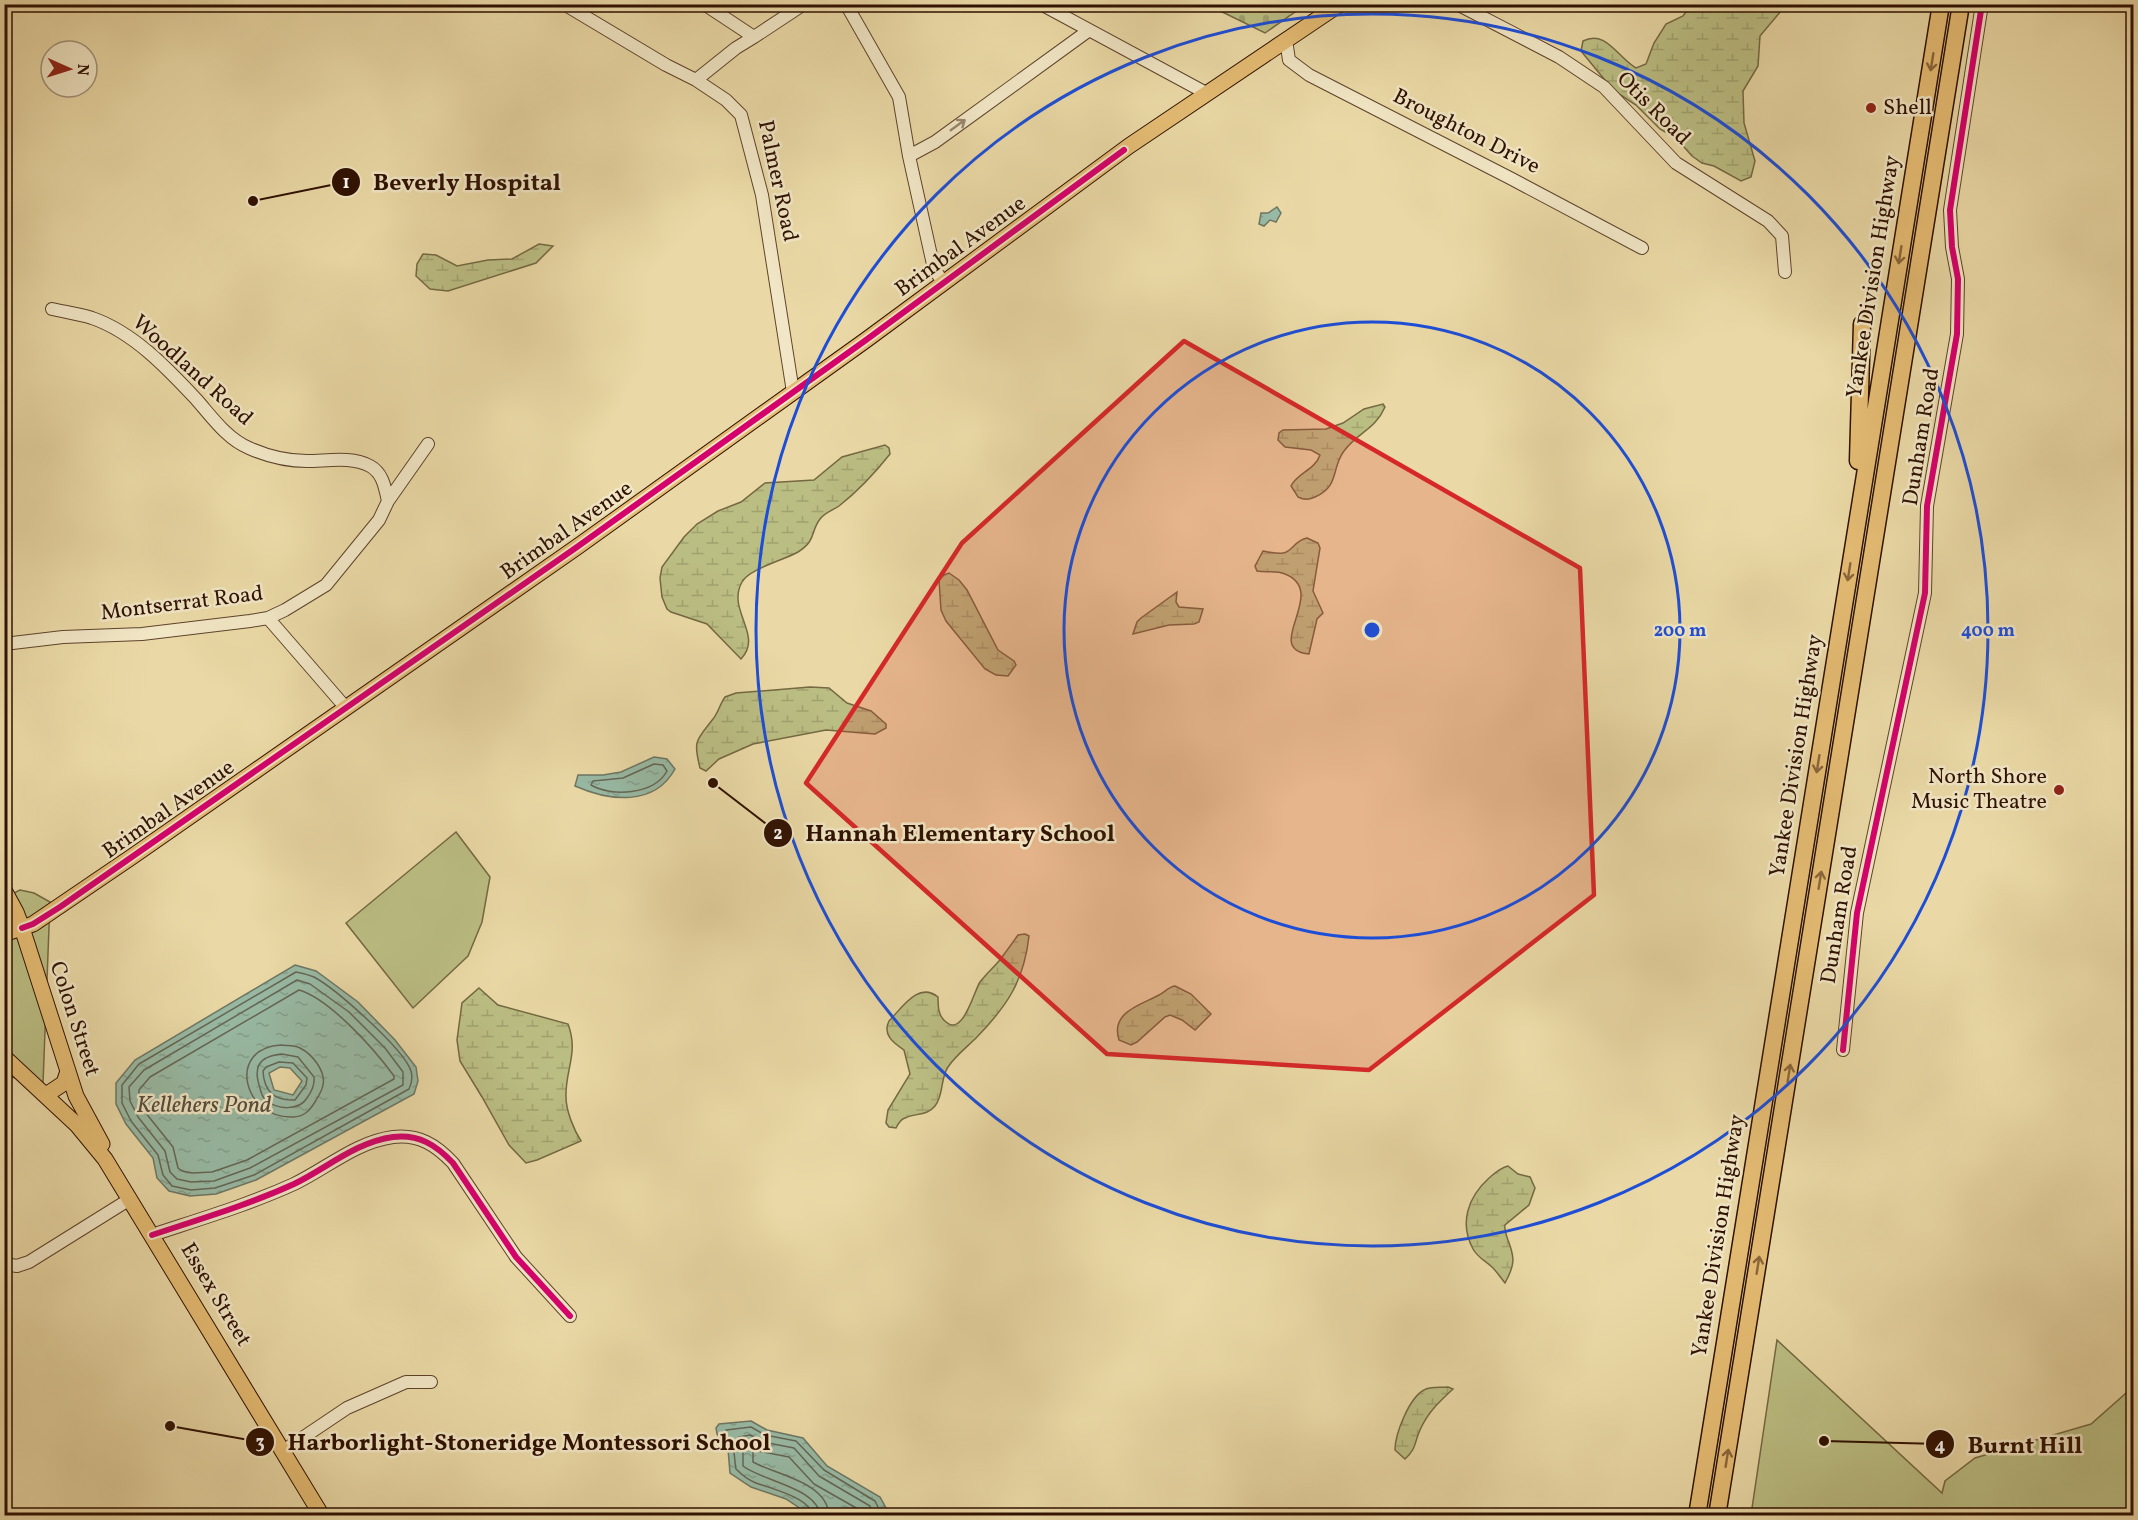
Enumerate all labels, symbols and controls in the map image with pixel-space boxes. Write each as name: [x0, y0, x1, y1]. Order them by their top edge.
north arrow: [39, 39, 99, 99]
one-way arrow: [1926, 52, 1937, 72]
text: N: [71, 63, 93, 76]
street label: Otis Road: [1609, 65, 1697, 153]
street label: Broughton Drive: [1387, 81, 1545, 183]
place label: Shell: [1883, 93, 1932, 124]
marker: Shell: [1864, 101, 1878, 115]
street label: Palmer Road: [749, 117, 805, 245]
one-way arrow: [949, 119, 965, 131]
street label: Yankee Division Highway: [1839, 153, 1909, 401]
callout: Beverly Hospital: [331, 161, 574, 203]
text: Beverly Hospital: [373, 167, 561, 201]
text: 1: [342, 171, 350, 196]
street label: Brimbal Avenue: [889, 189, 1033, 305]
one-way arrow: [1895, 244, 1906, 264]
street label: Woodland Road: [125, 308, 259, 434]
street label: Dunham Road: [1896, 366, 1948, 508]
street label: Brimbal Avenue: [495, 474, 639, 588]
one-way arrow: [1844, 561, 1855, 581]
street label: Montserrat Road: [99, 579, 265, 629]
text: 200 m: [1654, 619, 1706, 644]
text: 400 m: [1961, 619, 2015, 644]
centre of rings: [1362, 620, 1382, 640]
street label: Yankee Division Highway: [1762, 632, 1832, 880]
street label: Brimbal Avenue: [97, 753, 241, 867]
one-way arrow: [1812, 754, 1823, 774]
place label: North Shore Music Theatre: [1911, 762, 2047, 818]
marker: North Shore Music Theatre: [2052, 783, 2066, 797]
callout: Hannah Elementary School: [763, 812, 1127, 854]
text: Hannah Elementary School: [805, 818, 1115, 852]
text: 2: [773, 822, 783, 847]
street label: Dunham Road: [1814, 844, 1866, 986]
one-way arrow: [1815, 871, 1826, 891]
street label: Colon Street: [41, 957, 107, 1081]
one-way arrow: [1784, 1063, 1795, 1083]
water label: Kellehers Pond: [136, 1089, 272, 1123]
street label: Yankee Division Highway: [1684, 1112, 1754, 1360]
street label: Essex Street: [172, 1237, 258, 1353]
one-way arrow: [1753, 1256, 1764, 1276]
callout: Harborlight-Stoneridge Montessori School: [245, 1421, 782, 1463]
callout: Burnt Hill: [1925, 1423, 2094, 1465]
text: Harborlight-Stoneridge Montessori School: [287, 1427, 771, 1461]
text: Burnt Hill: [1967, 1430, 2083, 1464]
text: 3: [255, 1431, 265, 1456]
text: 4: [1935, 1434, 1946, 1459]
one-way arrow: [1721, 1448, 1732, 1468]

